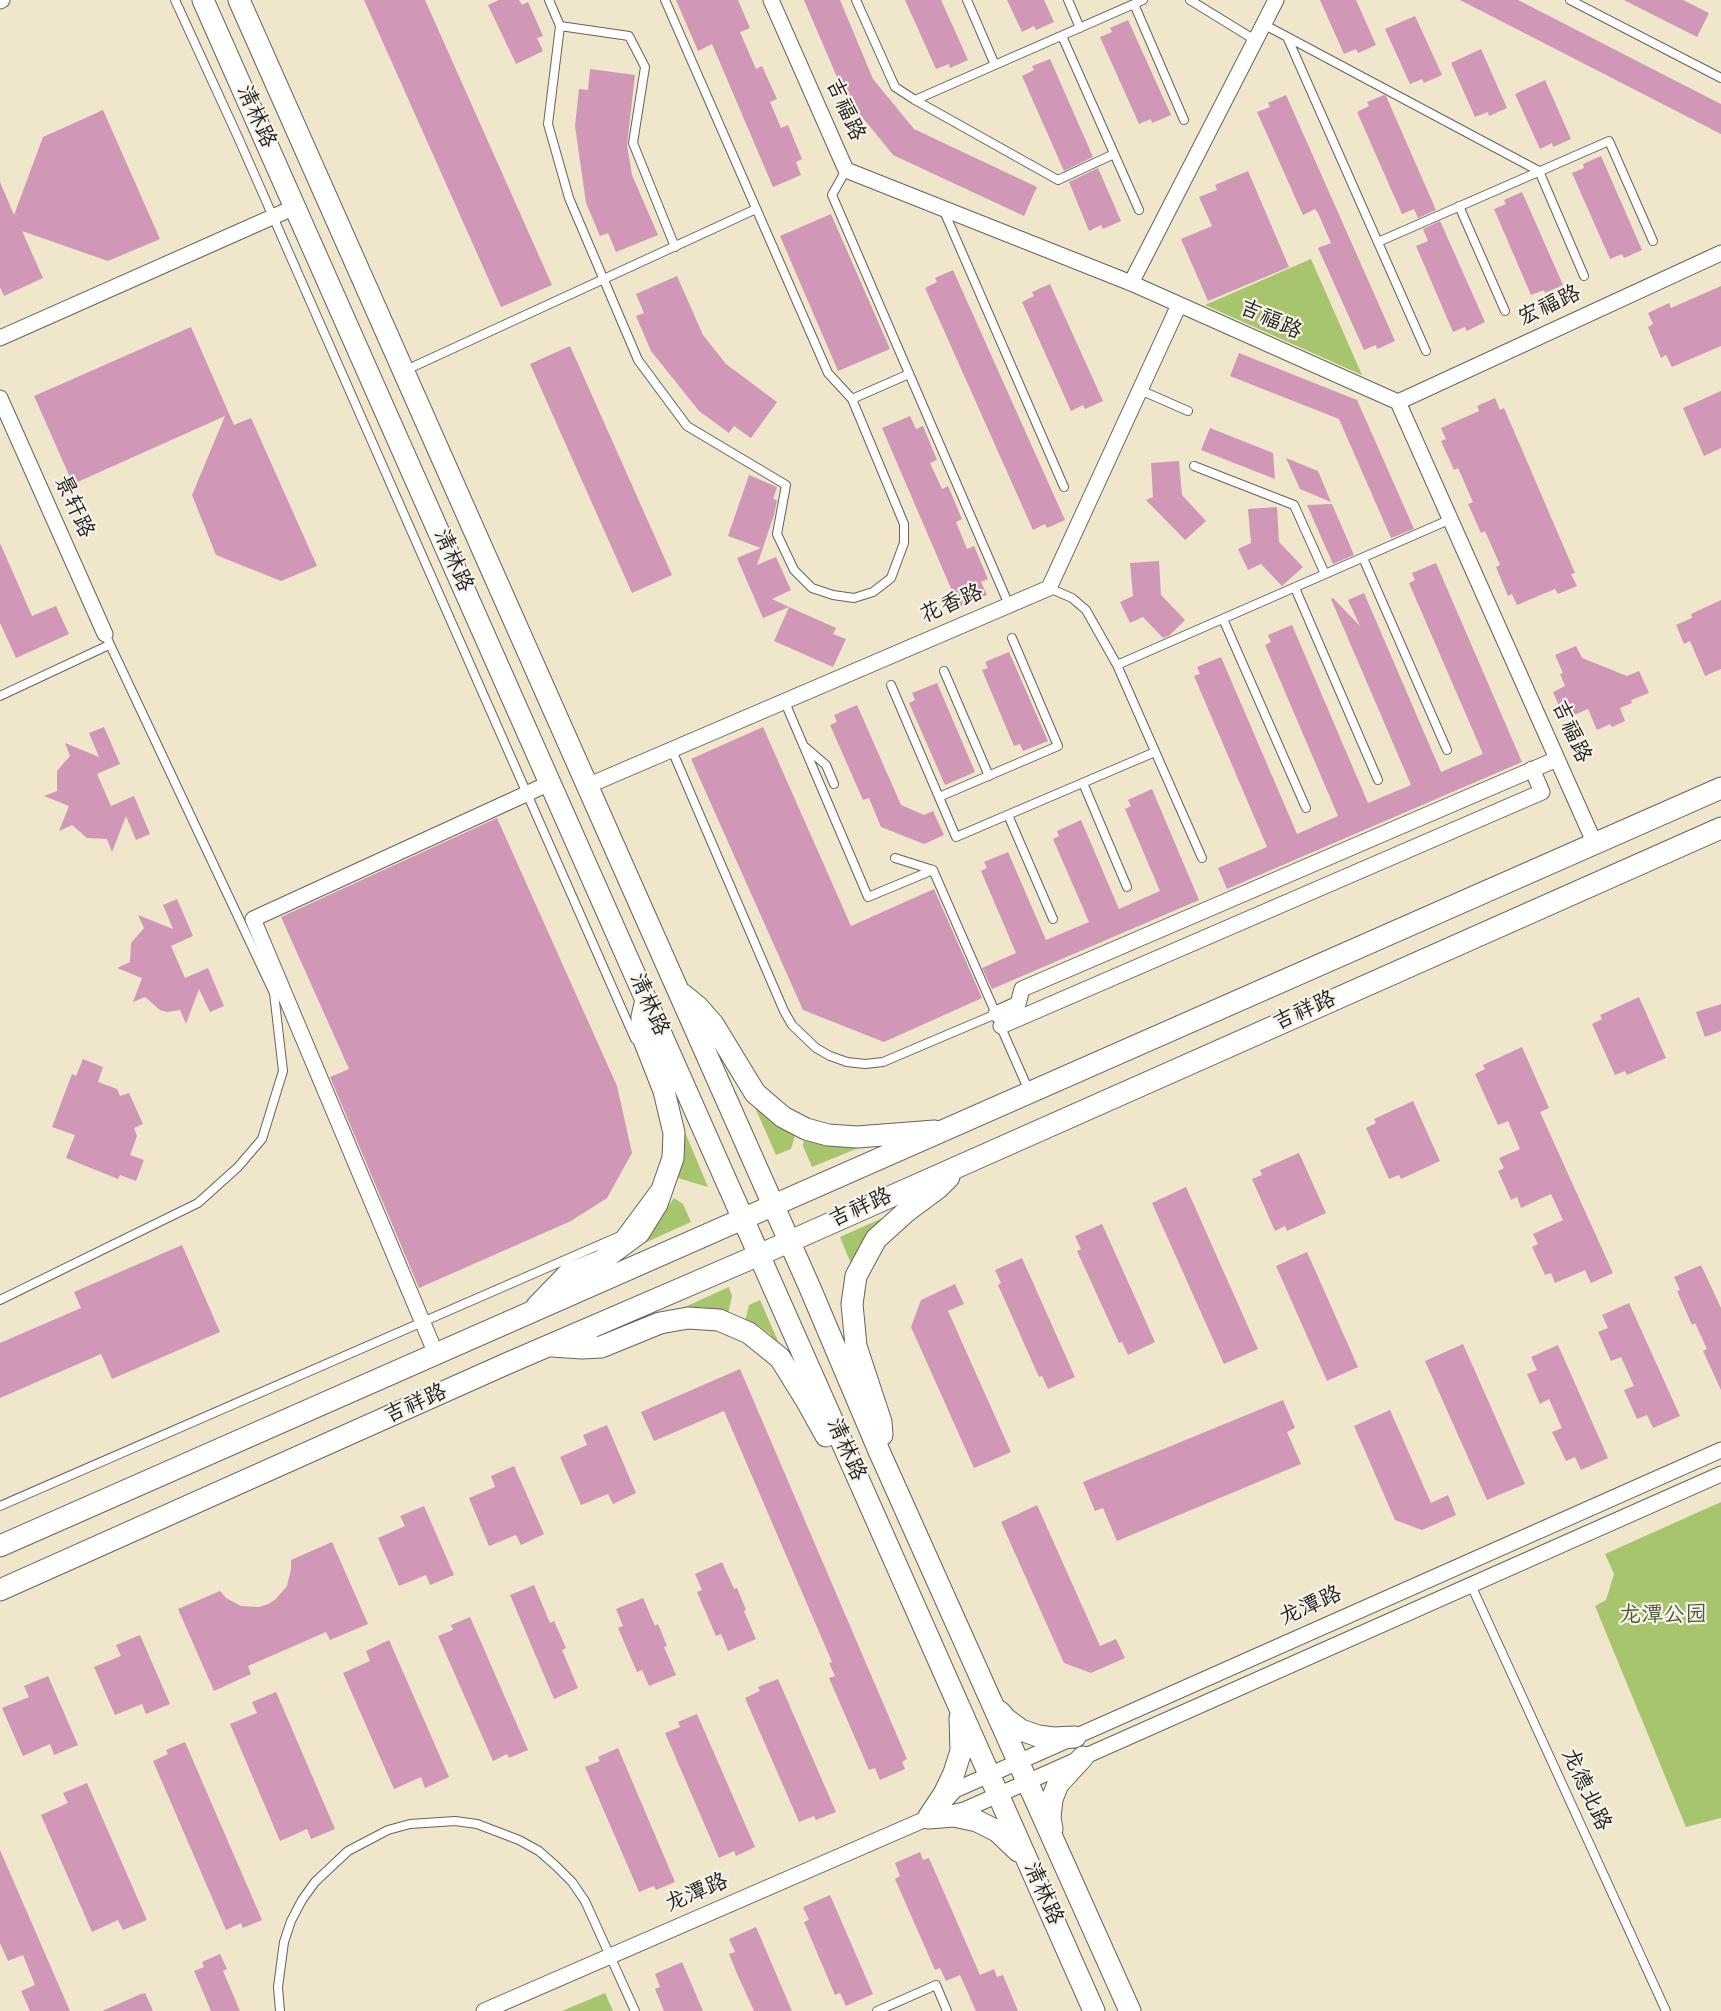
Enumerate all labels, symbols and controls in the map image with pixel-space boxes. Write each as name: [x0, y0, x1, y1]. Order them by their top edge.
street label: 吉福路: [819, 74, 869, 146]
street label: 清林路: [230, 81, 280, 153]
street label: 宏福路: [1515, 281, 1585, 333]
street label: 吉福路: [1234, 296, 1306, 346]
street label: 景轩路: [48, 471, 98, 543]
street label: 清林路: [427, 525, 477, 597]
street label: 花香路: [916, 580, 988, 630]
street label: 吉福路: [1545, 696, 1595, 768]
street label: 清林路: [623, 969, 673, 1041]
street label: 吉祥路: [1269, 987, 1341, 1037]
street label: 吉祥路: [825, 1184, 897, 1234]
street label: 吉祥路: [380, 1380, 452, 1430]
street label: 清林路: [820, 1414, 870, 1486]
street label: 龙潭路: [1275, 1582, 1347, 1632]
park label: 龙潭公园: [1619, 1603, 1707, 1629]
street label: 龙德北路: [1554, 1745, 1616, 1835]
street label: 清林路: [1017, 1858, 1067, 1930]
street label: 龙潭路: [661, 1869, 733, 1919]

